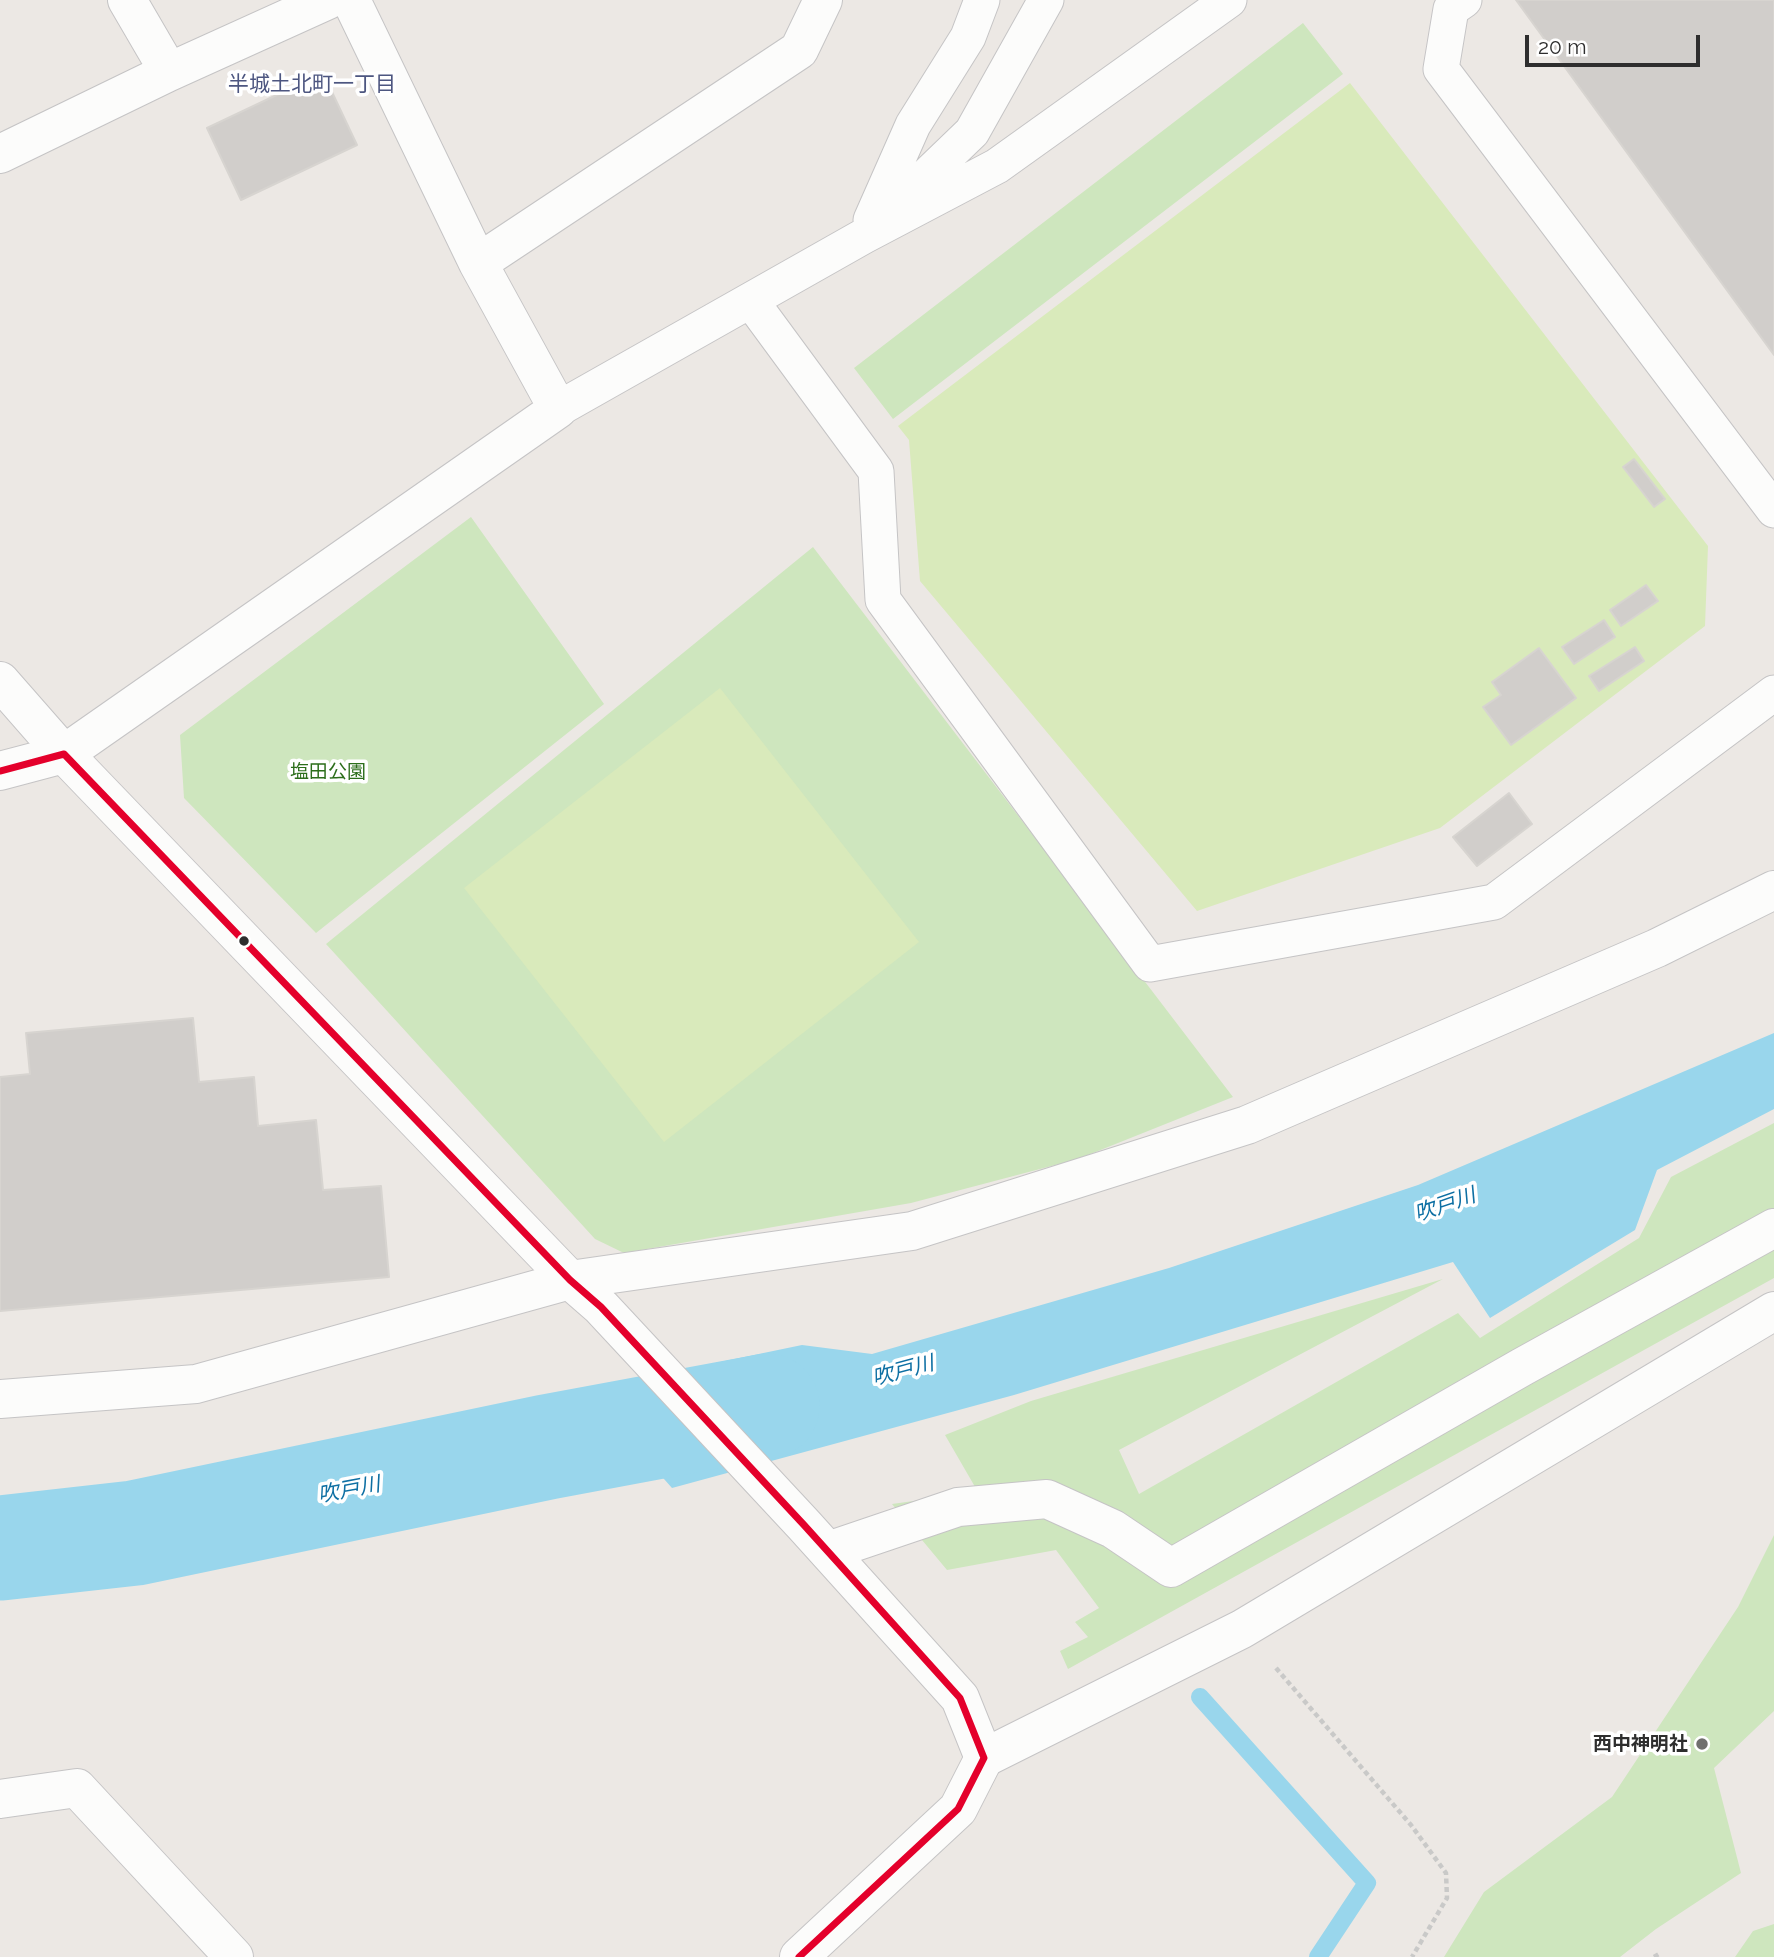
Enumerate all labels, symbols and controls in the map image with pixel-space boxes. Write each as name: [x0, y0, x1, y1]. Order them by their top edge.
scale bar: [1529, 21, 1704, 65]
text: 20 m: [1538, 34, 1586, 59]
district label: 半城土北町一丁目: [228, 72, 396, 98]
park label: 塩田公園: [290, 761, 366, 783]
unlabelled marker: [237, 934, 251, 948]
water label: 吹戸川: [1411, 1183, 1479, 1227]
water label: 吹戸川: [869, 1351, 937, 1391]
water label: 吹戸川: [316, 1472, 382, 1508]
place label: 西中神明社: [1593, 1733, 1688, 1755]
marker: 西中神明社: [1694, 1736, 1710, 1752]

